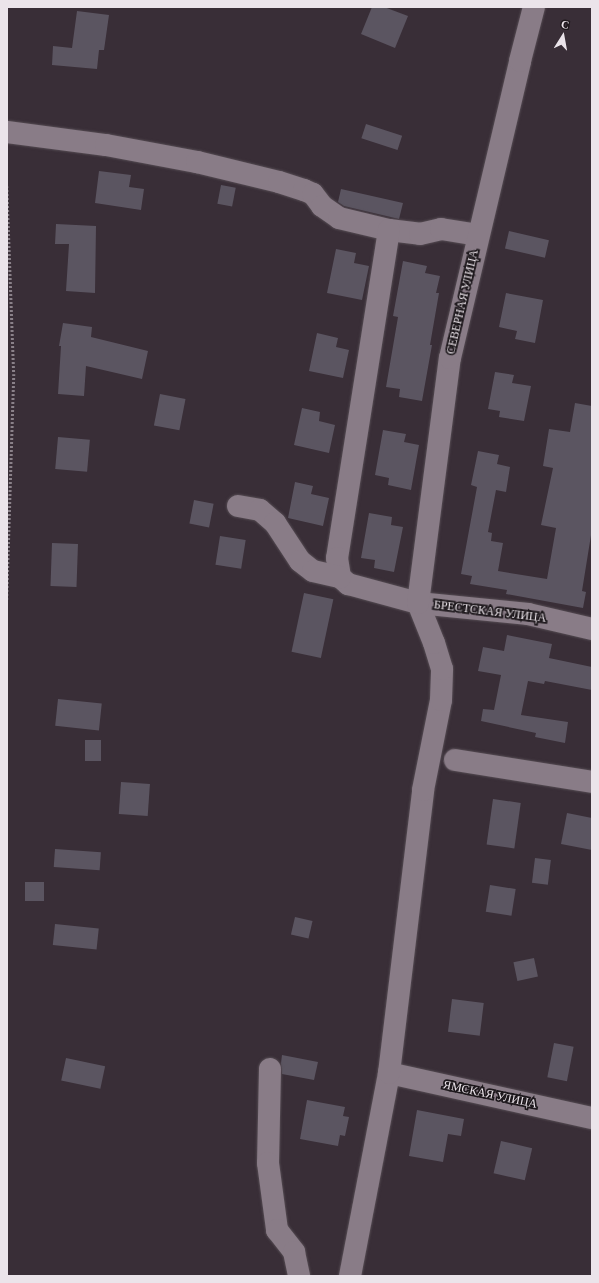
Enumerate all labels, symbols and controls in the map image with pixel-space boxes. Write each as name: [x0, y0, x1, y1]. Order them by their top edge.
north arrow: [543, 16, 583, 56]
text: С: [560, 18, 570, 31]
street label: СЕВЕРНАЯ УЛИЦА: [444, 248, 482, 356]
street label: БРЕСТСКАЯ УЛИЦА: [433, 598, 547, 626]
street label: ЯМСКАЯ УЛИЦА: [442, 1078, 538, 1112]

